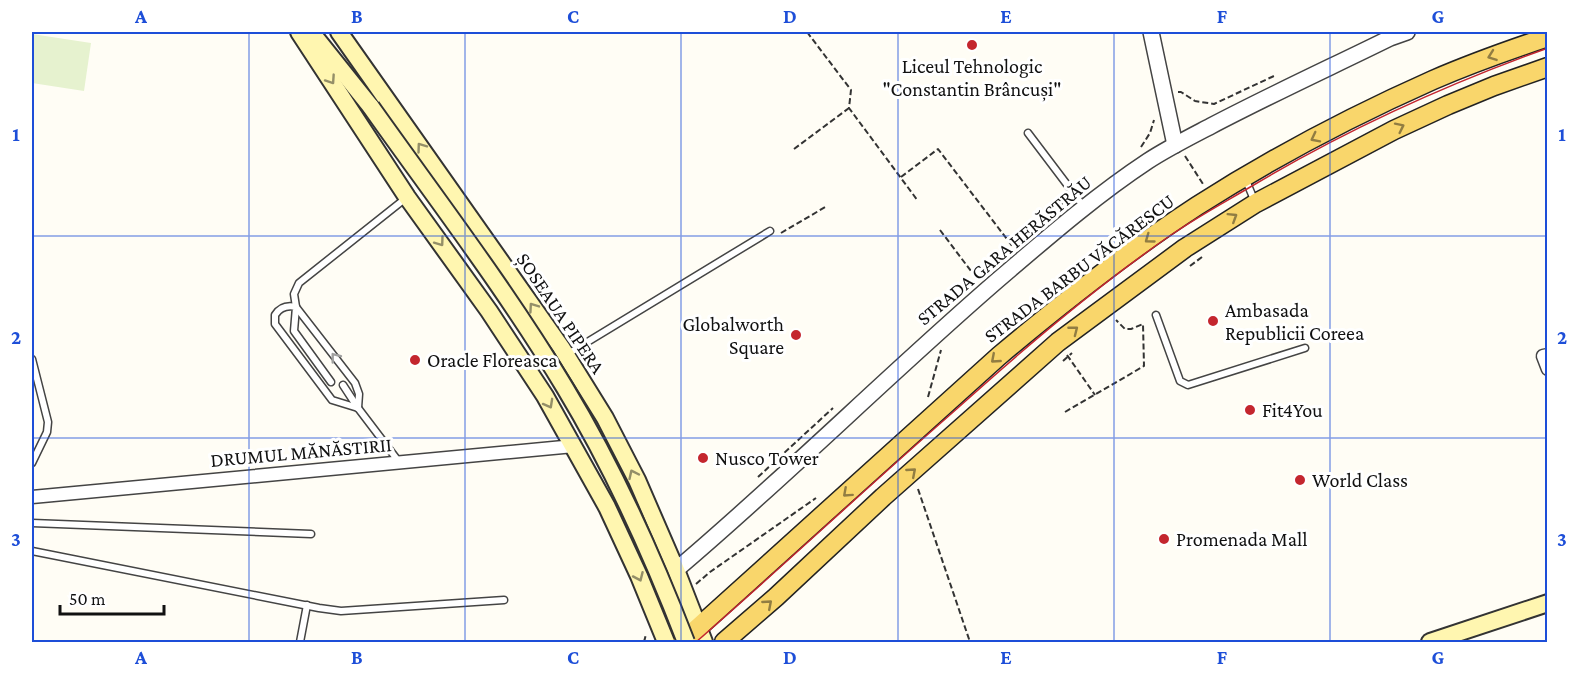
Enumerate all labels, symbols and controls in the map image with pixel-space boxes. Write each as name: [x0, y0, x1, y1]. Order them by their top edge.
text: A: [134, 5, 148, 27]
text: B: [351, 5, 363, 27]
text: C: [567, 5, 579, 27]
text: D: [783, 5, 797, 27]
text: E: [1000, 5, 1012, 27]
text: F: [1217, 5, 1228, 27]
text: G: [1432, 5, 1445, 27]
marker: Liceul Tehnologic "Constantin Brâncuși": [965, 38, 979, 52]
one-way arrow: [1488, 49, 1498, 62]
place label: Liceul Tehnologic "Constantin Brâncuși": [882, 55, 1062, 102]
one-way arrow: [324, 74, 335, 85]
text: 1: [12, 123, 20, 145]
one-way arrow: [1394, 123, 1405, 135]
text: 1: [1558, 123, 1566, 145]
one-way arrow: [1311, 131, 1322, 142]
one-way arrow: [417, 143, 428, 154]
street label: STRADA GARA HERĂSTRĂU: [912, 171, 1096, 329]
street label: STRADA BARBU VĂCĂRESCU: [980, 189, 1178, 347]
one-way arrow: [1227, 213, 1237, 225]
one-way arrow: [1144, 232, 1155, 243]
one-way arrow: [433, 236, 444, 247]
street label: ȘOSEAUA PIPERA: [511, 248, 610, 379]
place label: Ambasada Republicii Coreea: [1225, 299, 1364, 345]
one-way arrow: [529, 303, 540, 314]
place label: Globalworth Square: [682, 313, 784, 359]
marker: Ambasada Republicii Coreea: [1206, 314, 1220, 328]
text: 2: [11, 326, 21, 348]
one-way arrow: [1067, 326, 1078, 337]
text: 2: [1557, 326, 1567, 348]
marker: Globalworth Square: [789, 328, 803, 342]
place label: Oracle Floreasca: [427, 349, 558, 371]
one-way arrow: [991, 352, 1002, 363]
one-way arrow: [332, 353, 343, 364]
marker: Oracle Floreasca: [408, 353, 422, 367]
one-way arrow: [542, 398, 553, 408]
place label: Fit4You: [1262, 399, 1323, 421]
marker: Fit4You: [1243, 403, 1257, 417]
street label: DRUMUL MĂNĂSTIRII: [209, 433, 393, 471]
place label: Nusco Tower: [715, 447, 819, 469]
marker: Nusco Tower: [696, 451, 710, 465]
one-way arrow: [905, 468, 916, 479]
one-way arrow: [629, 469, 641, 480]
place label: World Class: [1312, 469, 1408, 491]
marker: World Class: [1293, 473, 1307, 487]
one-way arrow: [844, 486, 854, 497]
text: 3: [11, 528, 21, 550]
place label: Promenada Mall: [1176, 528, 1307, 550]
text: 3: [1557, 528, 1567, 550]
marker: Promenada Mall: [1157, 532, 1171, 546]
one-way arrow: [632, 570, 644, 581]
scale bar: [60, 578, 164, 616]
text: 50 m: [69, 589, 106, 609]
one-way arrow: [761, 600, 772, 611]
text: A: [134, 646, 148, 668]
text: B: [351, 646, 363, 668]
text: C: [567, 646, 579, 668]
text: D: [783, 646, 797, 668]
text: E: [1000, 646, 1012, 668]
text: F: [1217, 646, 1228, 668]
text: G: [1432, 646, 1445, 668]

